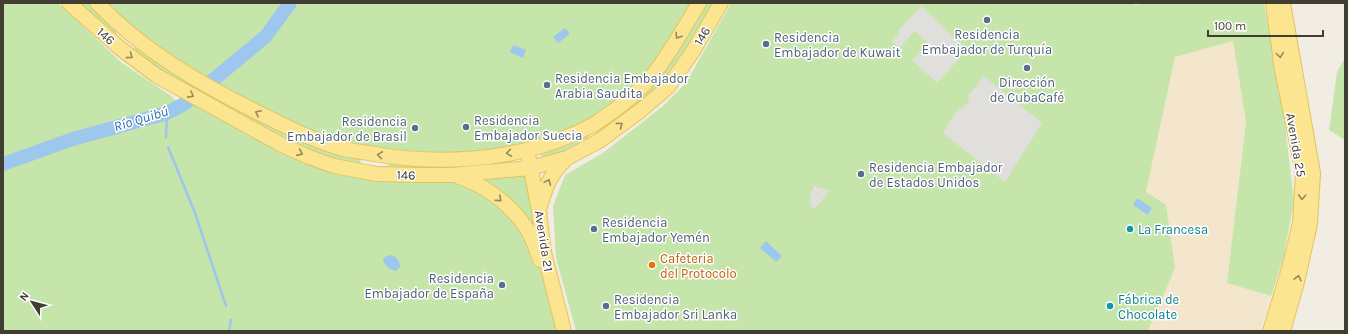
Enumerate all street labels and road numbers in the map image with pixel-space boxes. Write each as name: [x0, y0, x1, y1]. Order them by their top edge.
street label: 146: [94, 24, 118, 48]
street label: 146: [691, 24, 713, 48]
street label: Avenida 25: [1283, 112, 1309, 178]
street label: 146: [396, 167, 416, 183]
street label: Avenida 21: [532, 209, 556, 273]

